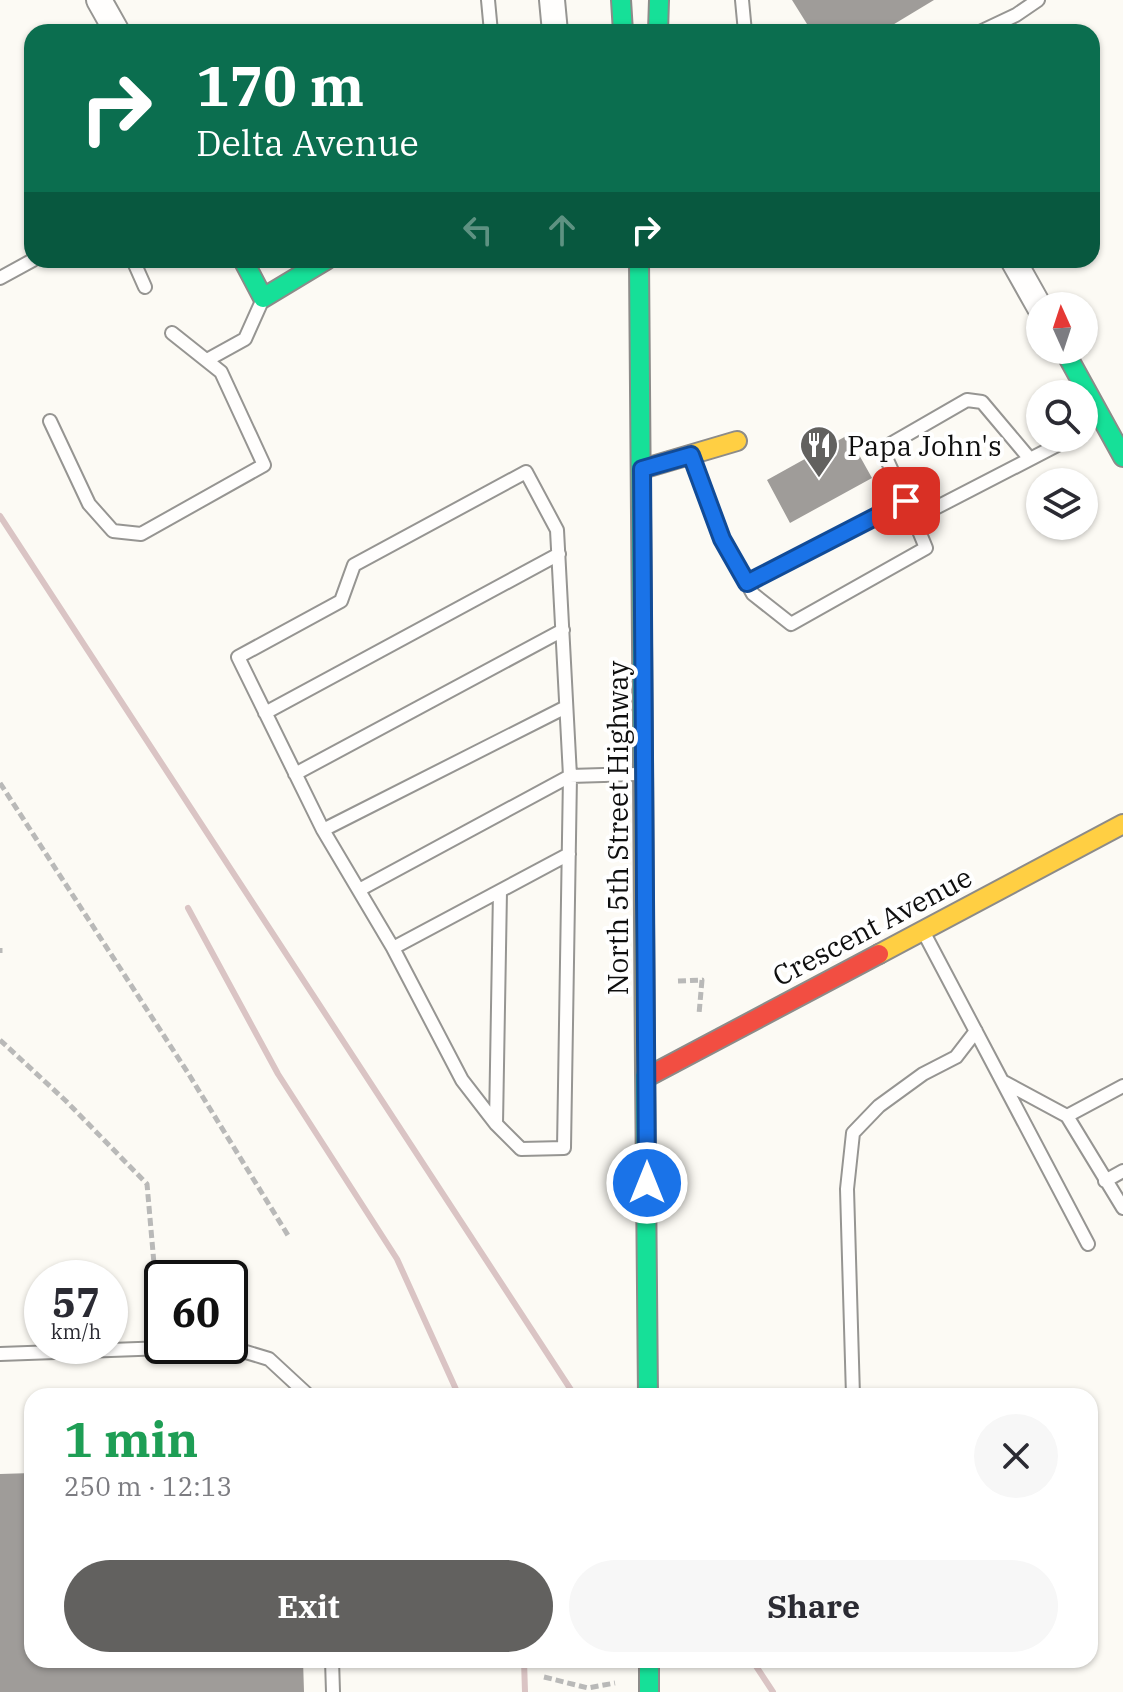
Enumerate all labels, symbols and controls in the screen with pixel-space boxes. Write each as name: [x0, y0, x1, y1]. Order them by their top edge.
text: 170 m: [196, 49, 364, 121]
icon: right: [64, 56, 168, 160]
text: Delta Avenue: [196, 119, 419, 166]
icon: left: [456, 208, 500, 252]
icon: ahead: [540, 208, 584, 252]
icon: right: [624, 208, 668, 252]
north arrow: [1026, 292, 1098, 364]
map controls: [1026, 292, 1098, 540]
button: search: [1026, 380, 1098, 452]
restaurant icon: Papa John's: [798, 424, 840, 479]
place label: Papa John's: [847, 427, 1002, 464]
pin: [872, 467, 940, 535]
button: layers: [1026, 468, 1098, 540]
icon: arrive: [884, 479, 928, 523]
street label: North 5th Street Highway: [599, 661, 636, 995]
street label: Crescent Avenue: [766, 858, 978, 994]
position arrow: [605, 1141, 689, 1225]
speed limit sign: 60: [144, 1260, 248, 1364]
text: 57: [52, 1276, 100, 1328]
text: km/h: [51, 1318, 101, 1345]
text: 1 min: [64, 1408, 198, 1470]
button: close: [974, 1414, 1058, 1498]
text: 250 m · 12:13: [64, 1469, 232, 1503]
button: Exit: [64, 1560, 553, 1652]
button: Share: [569, 1560, 1058, 1652]

